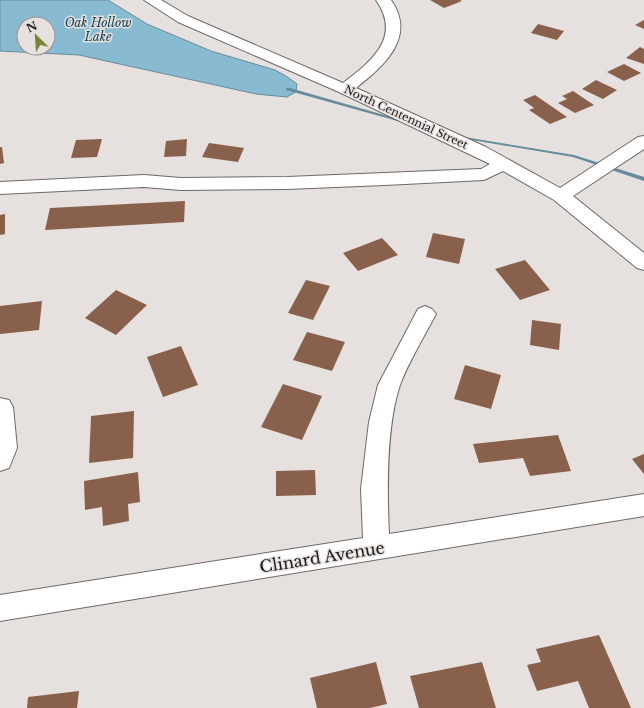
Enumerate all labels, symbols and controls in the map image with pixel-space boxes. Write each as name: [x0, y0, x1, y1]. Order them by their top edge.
water label: Oak Hollow Lake: [65, 15, 131, 44]
north arrow: [16, 16, 56, 56]
text: N: [24, 18, 40, 35]
street label: North Centennial Street: [342, 82, 471, 152]
street label: Clinard Avenue: [258, 537, 386, 577]

